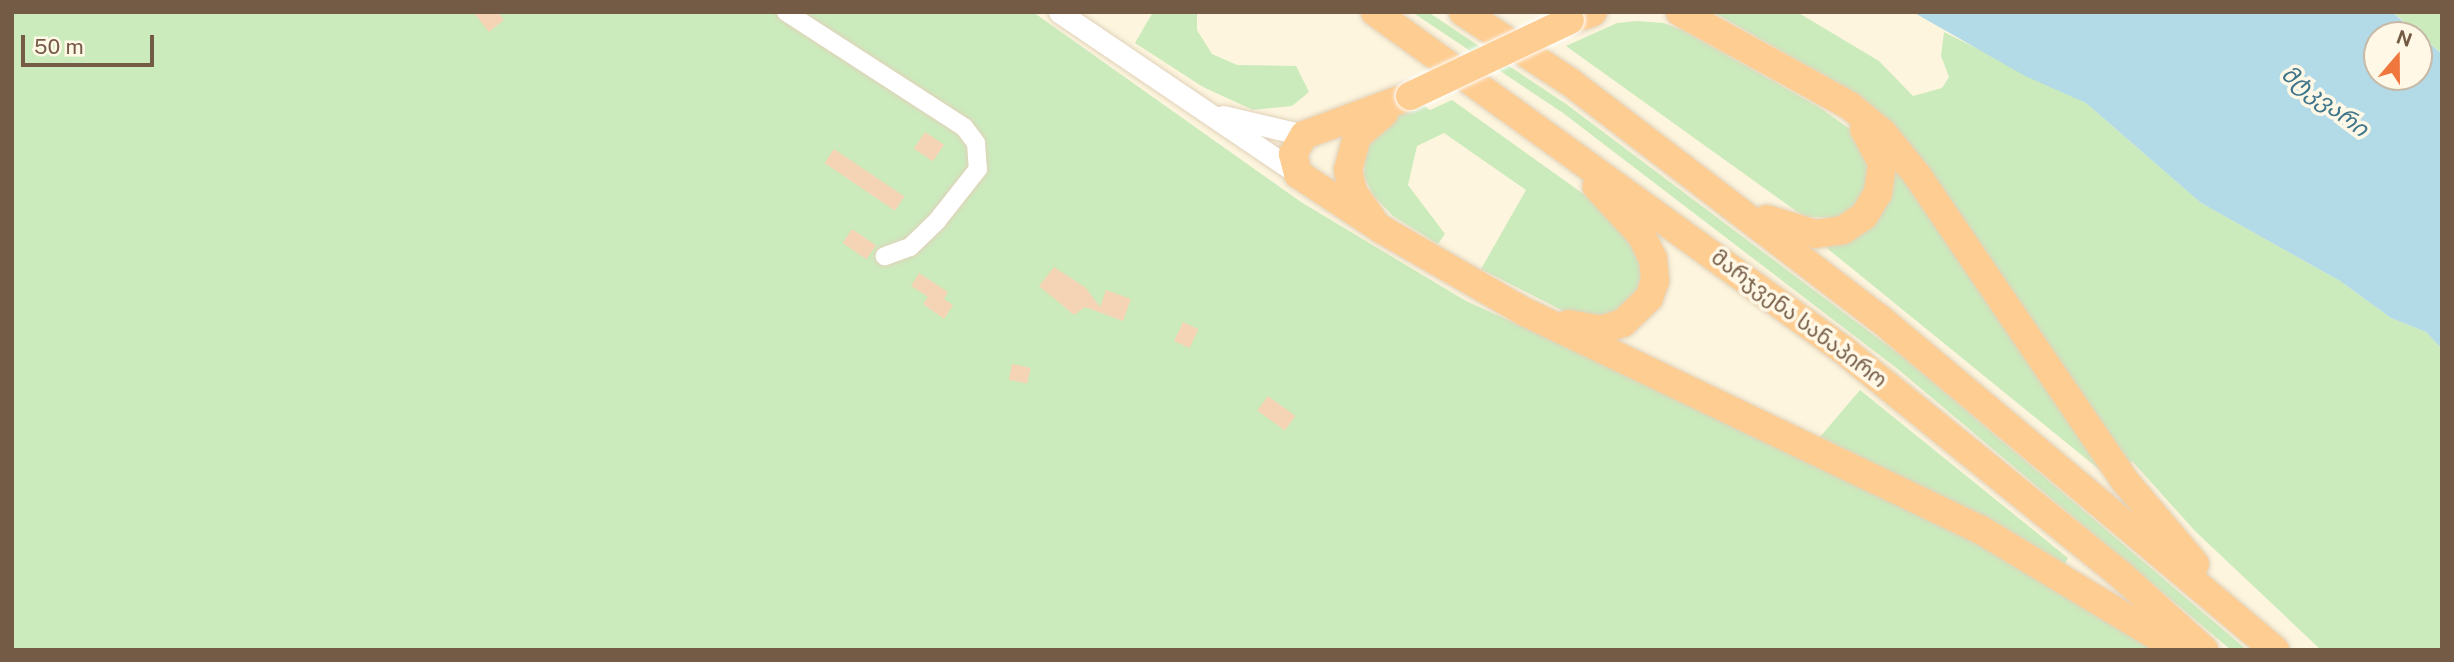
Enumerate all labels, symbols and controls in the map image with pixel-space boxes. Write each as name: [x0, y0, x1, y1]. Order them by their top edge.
scale bar: [24, 21, 158, 65]
north arrow: [2363, 21, 2433, 91]
text: N: [2394, 25, 2415, 51]
text: 50 m: [34, 34, 84, 59]
water label: მტკვარი: [2276, 59, 2374, 143]
street label: მარჯვენა სანაპირო: [1706, 245, 1892, 393]

